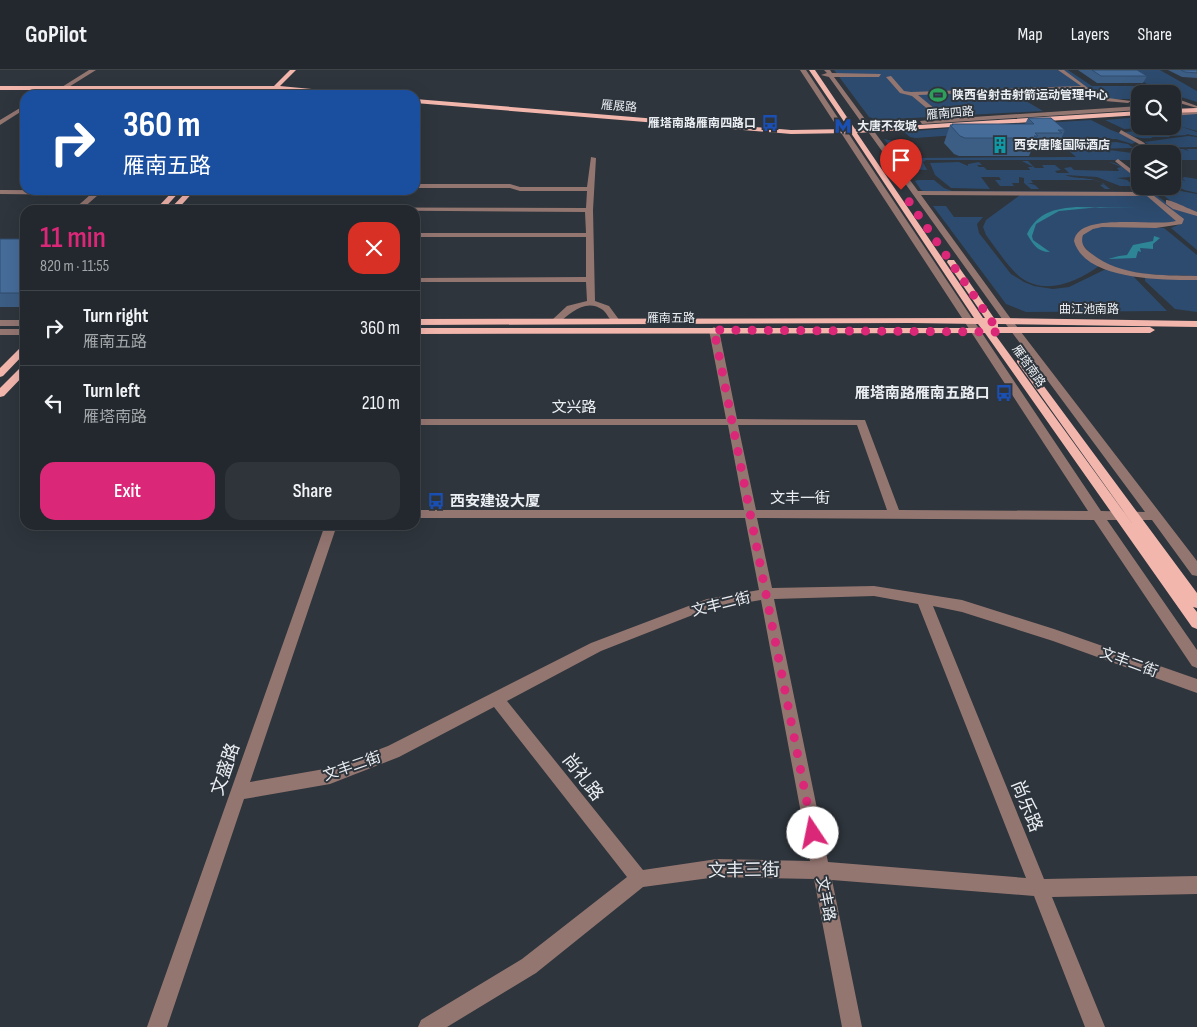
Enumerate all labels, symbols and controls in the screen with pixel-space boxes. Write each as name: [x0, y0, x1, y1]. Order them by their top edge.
text: GoPilot: [25, 20, 87, 49]
text: Map: [1018, 24, 1043, 45]
text: Layers: [1071, 24, 1110, 45]
text: Share: [1138, 24, 1172, 45]
sports icon: 陕西省射击射箭运动管理中心: [928, 85, 948, 105]
map controls: [1131, 85, 1181, 195]
button: search: [1131, 85, 1181, 135]
place label: 陕西省射击射箭运动管理中心: [952, 88, 1108, 103]
street label: 雁展路: [600, 97, 638, 116]
text: 360 m: [123, 104, 200, 147]
street label: 雁南四路: [925, 104, 975, 123]
icon: right: [40, 110, 105, 175]
bus stop icon: 雁塔南路雁南四路口: [760, 113, 780, 133]
place label: 雁塔南路雁南四路口: [648, 116, 756, 131]
metro station icon: 大唐不夜城: [833, 116, 853, 136]
place label: 大唐不夜城: [857, 119, 917, 134]
building icon: 西安唐隆国际酒店: [990, 135, 1010, 155]
place label: 西安唐隆国际酒店: [1014, 138, 1110, 153]
pin: [880, 139, 922, 190]
button: layers: [1131, 145, 1181, 195]
icon: arrive: [887, 146, 915, 174]
text: 雁南五路: [123, 153, 211, 180]
text: 11 min: [40, 220, 106, 256]
button: close: [348, 222, 400, 274]
text: 820 m · 11:55: [40, 257, 109, 276]
street label: 曲江池南路: [1059, 302, 1119, 317]
text: Turn right: [83, 305, 148, 328]
street label: 雁南五路: [647, 311, 695, 326]
icon: right: [40, 314, 68, 342]
text: 360 m: [360, 317, 400, 340]
text: 雁南五路: [83, 333, 147, 352]
street label: 雁塔南路: [1009, 342, 1049, 390]
text: Turn left: [83, 380, 140, 403]
bus stop icon: 雁塔南路雁南五路口: [994, 383, 1014, 403]
place label: 雁塔南路雁南五路口: [855, 384, 990, 403]
icon: left: [40, 389, 68, 417]
text: 210 m: [362, 392, 400, 415]
street label: 文兴路: [551, 398, 597, 417]
text: 雁塔南路: [83, 408, 147, 427]
button: Exit: [40, 462, 215, 520]
button: Share: [225, 462, 400, 520]
street label: 文丰一街: [770, 489, 830, 508]
bus stop icon: 西安建设大厦: [426, 491, 446, 511]
place label: 西安建设大厦: [450, 492, 540, 511]
street label: 文丰二街: [690, 588, 753, 621]
street label: 文丰二街: [1097, 643, 1160, 682]
street label: 文盛路: [207, 740, 244, 798]
street label: 文丰二街: [321, 748, 384, 785]
street label: 尚礼路: [558, 750, 608, 805]
street label: 尚乐路: [1007, 777, 1046, 835]
position arrow: [786, 806, 838, 858]
street label: 文丰三街: [708, 859, 780, 882]
street label: 文丰路: [812, 875, 839, 923]

